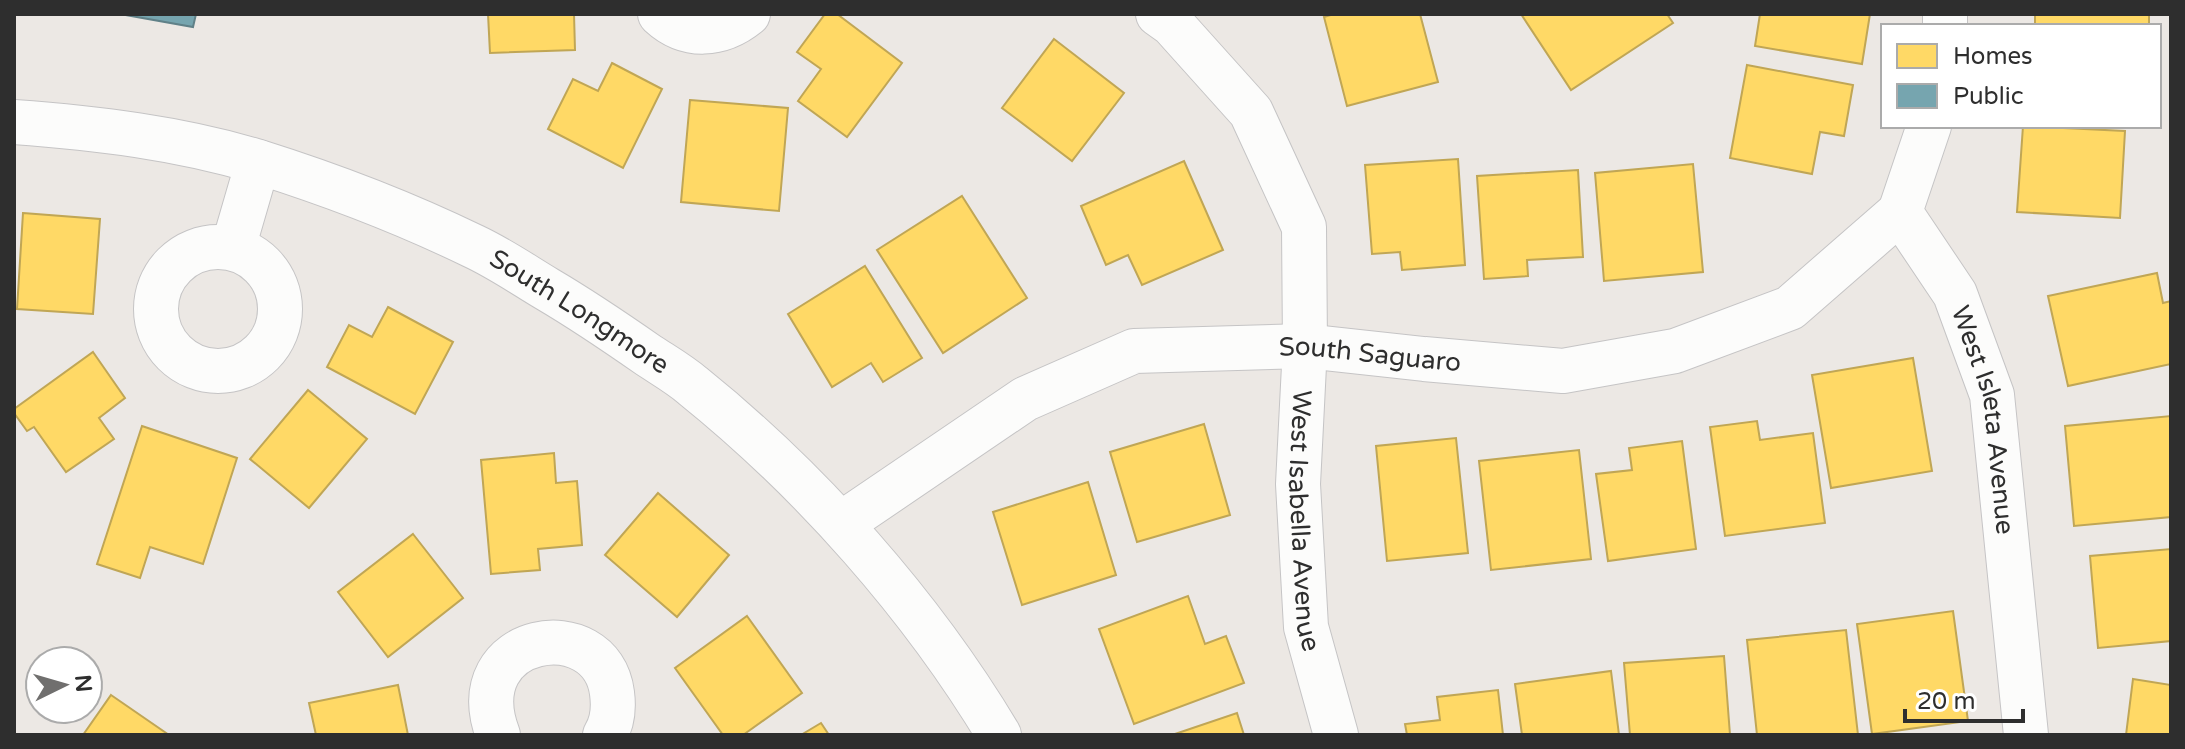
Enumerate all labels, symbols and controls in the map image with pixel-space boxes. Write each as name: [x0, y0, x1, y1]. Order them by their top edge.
legend: [1881, 24, 2161, 128]
text: Homes: [1953, 42, 2033, 71]
text: Public: [1953, 82, 2023, 111]
street label: South Longmore: [484, 242, 675, 380]
street label: West Isleta Avenue: [1945, 301, 2021, 536]
street label: South Saguaro: [1278, 330, 1462, 378]
street label: West Isabella Avenue: [1282, 389, 1327, 655]
north arrow: [24, 645, 104, 725]
text: N: [69, 673, 97, 693]
scale bar: [1905, 673, 2023, 723]
text: 20 m: [1917, 687, 1975, 716]

